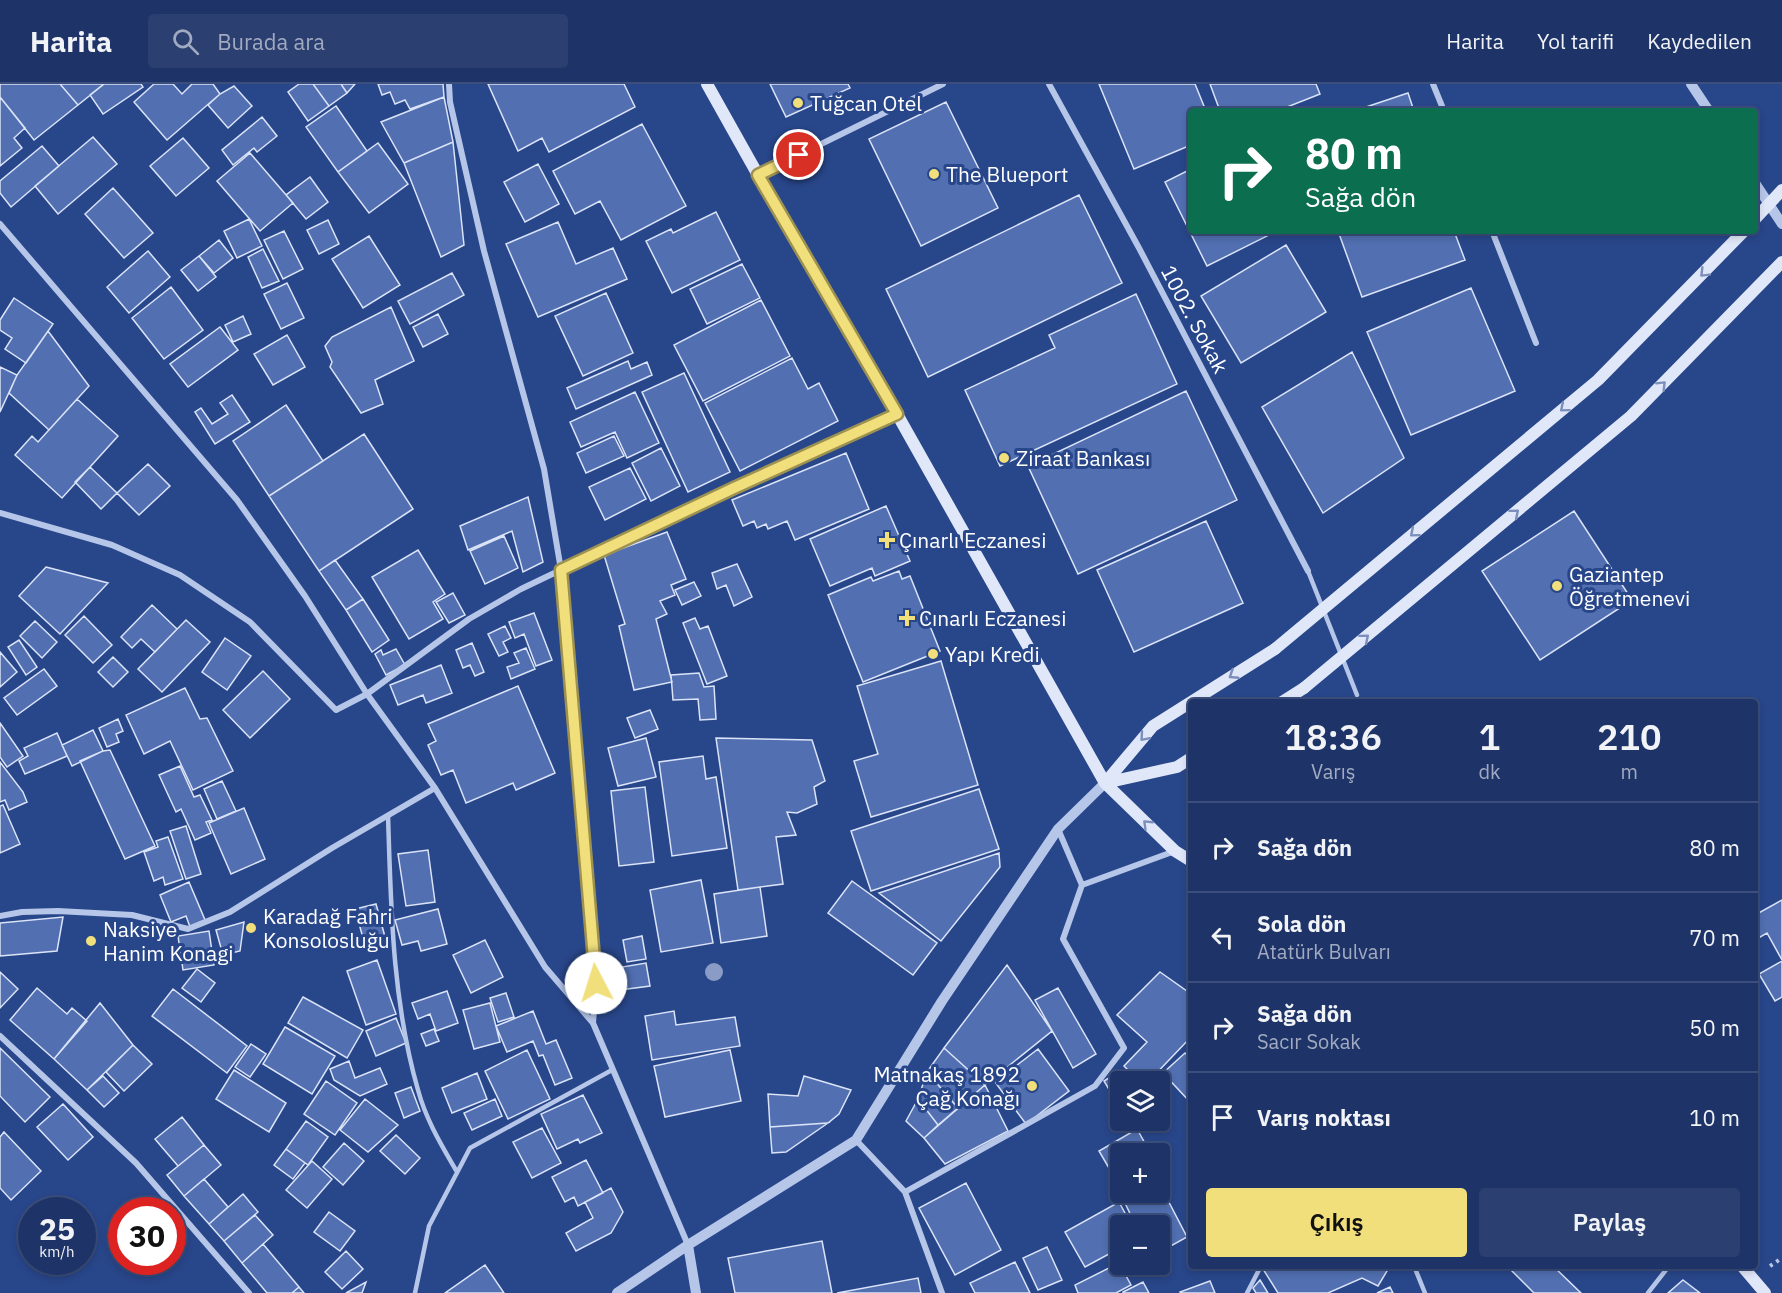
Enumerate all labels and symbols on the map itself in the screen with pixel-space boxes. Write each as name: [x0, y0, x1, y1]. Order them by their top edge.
place label: Tuğcan Otel: [810, 89, 922, 117]
marker: Tuğcan Otel: [791, 96, 805, 110]
pin: [773, 129, 824, 180]
place label: The Blueport: [946, 160, 1068, 188]
marker: The Blueport: [927, 167, 941, 181]
street label: 1002. Sokak: [1155, 260, 1235, 378]
one-way arrow: [1700, 266, 1711, 277]
one-way arrow: [1654, 382, 1665, 393]
one-way arrow: [1559, 401, 1570, 412]
place label: Ziraat Bankası: [1016, 444, 1150, 472]
marker: Ziraat Bankası: [997, 451, 1011, 465]
one-way arrow: [1508, 509, 1519, 520]
place label: Çınarlı Eczanesi: [899, 526, 1047, 554]
one-way arrow: [1410, 526, 1421, 537]
marker: Çınarlı Eczanesi: [880, 533, 894, 547]
place label: Gaziantep Öğretmenevi: [1569, 560, 1690, 612]
marker: Gaziantep Öğretmenevi: [1550, 579, 1564, 593]
place label: Cınarlı Eczanesi: [919, 604, 1067, 632]
marker: Cınarlı Eczanesi: [900, 611, 914, 625]
one-way arrow: [1358, 634, 1369, 645]
place label: Yapı Kredi: [945, 640, 1040, 668]
marker: Yapı Kredi: [926, 647, 940, 661]
one-way arrow: [1229, 668, 1239, 680]
one-way arrow: [1141, 730, 1152, 741]
one-way arrow: [1143, 820, 1154, 831]
place label: Karadağ Fahri Konsolosluğu: [263, 902, 393, 954]
place label: Naksiye Hanim Konagi: [103, 915, 234, 967]
marker: Karadağ Fahri Konsolosluğu: [244, 921, 258, 935]
marker: Naksiye Hanim Konagi: [84, 934, 98, 948]
position arrow: [564, 951, 628, 1015]
place label: Matnakaş 1892 Çağ Konağı: [873, 1060, 1020, 1112]
marker: Matnakaş 1892 Çağ Konağı: [1025, 1079, 1039, 1093]
speed limit sign: 30: [108, 1197, 186, 1275]

